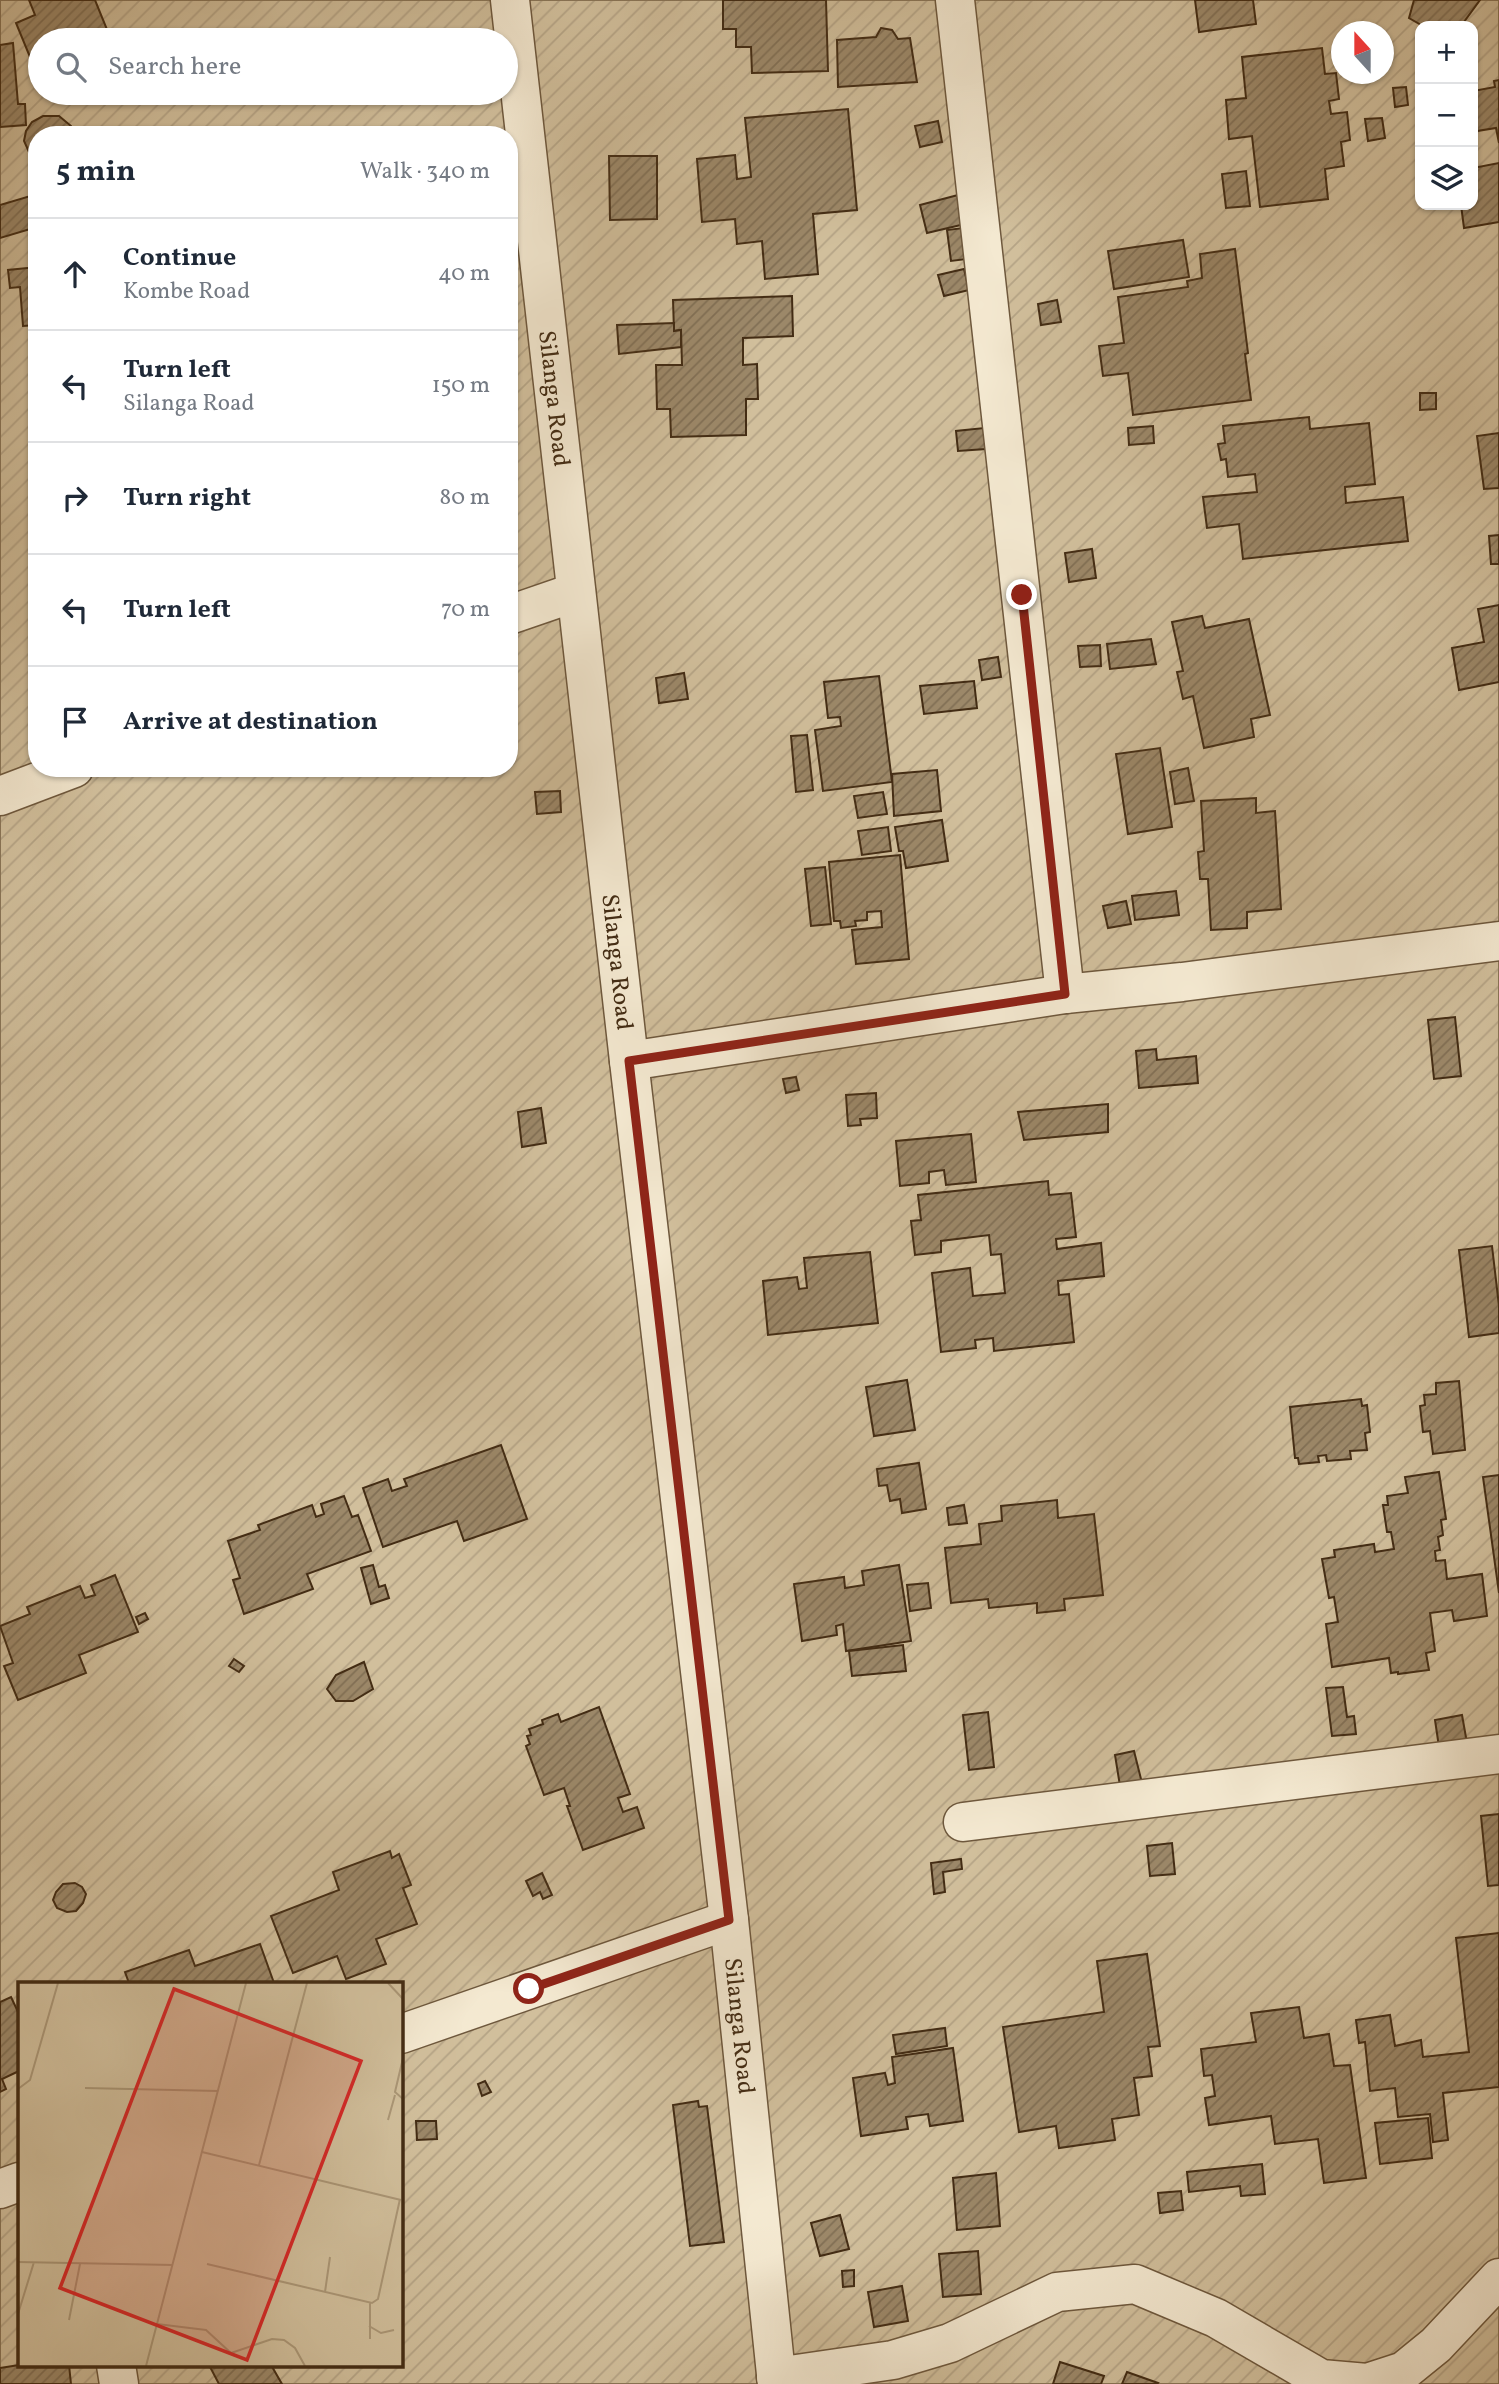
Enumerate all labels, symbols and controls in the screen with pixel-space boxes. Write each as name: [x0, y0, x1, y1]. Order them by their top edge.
north arrow: [1331, 21, 1394, 84]
map controls: [1415, 21, 1478, 210]
button: +: [1415, 21, 1478, 84]
search box: [28, 28, 518, 105]
icon: search: [52, 48, 90, 86]
text: Search here: [108, 49, 241, 85]
button: −: [1415, 84, 1478, 147]
button: layers: [1415, 147, 1478, 210]
text: 5 min: [56, 151, 136, 193]
text: Walk · 340 m: [360, 156, 490, 188]
text: Continue: [123, 240, 236, 276]
icon: ahead: [56, 255, 94, 293]
text: 40 m: [438, 258, 490, 290]
text: Kombe Road: [123, 276, 250, 308]
street label: Silanga Road: [528, 329, 577, 469]
text: Turn left: [123, 352, 231, 388]
icon: left: [56, 367, 94, 405]
text: 150 m: [432, 370, 490, 402]
text: Silanga Road: [123, 388, 254, 420]
icon: right: [56, 479, 94, 517]
text: Turn right: [123, 480, 251, 516]
text: 80 m: [440, 482, 490, 514]
route end: [1006, 579, 1037, 610]
icon: left: [56, 591, 94, 629]
text: Turn left: [123, 592, 231, 628]
text: 70 m: [441, 594, 490, 626]
icon: arrive: [56, 703, 94, 741]
text: Arrive at destination: [123, 704, 378, 740]
street label: Silanga Road: [591, 892, 640, 1032]
street label: Silanga Road: [714, 1956, 762, 2096]
route start: [513, 1973, 544, 2004]
inset map: [18, 1982, 402, 2366]

